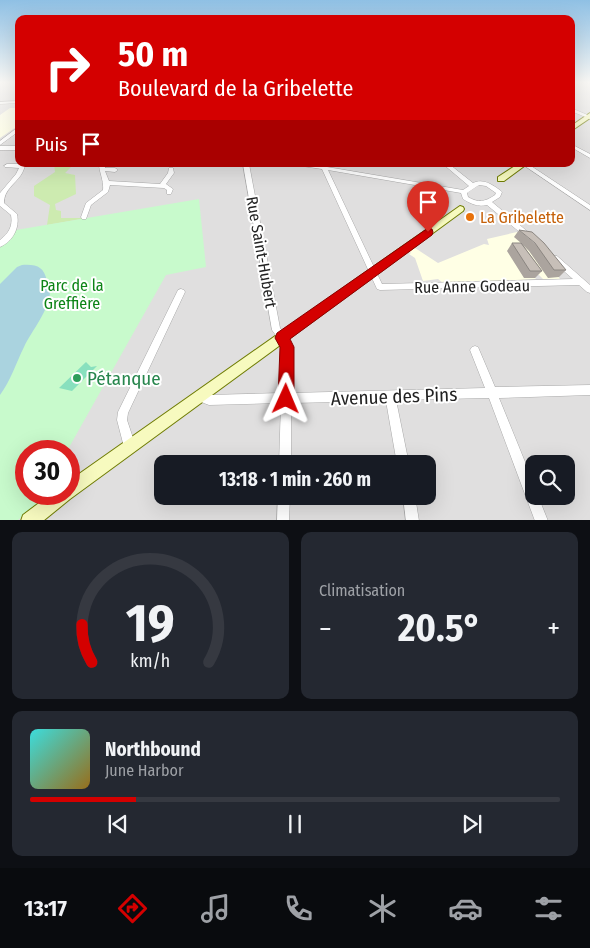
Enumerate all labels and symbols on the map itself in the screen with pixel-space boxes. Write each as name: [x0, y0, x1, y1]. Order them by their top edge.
pin: [407, 181, 449, 232]
street label: Rue Saint-Hubert: [242, 195, 281, 310]
place label: La Gribelette: [480, 208, 564, 227]
marker: La Gribelette: [464, 211, 476, 223]
park label: Parc de la Greffière: [40, 276, 104, 313]
street label: Rue Anne Godeau: [414, 276, 530, 297]
place label: Pétanque: [87, 367, 161, 390]
marker: Pétanque: [71, 372, 83, 384]
position arrow: [259, 372, 311, 424]
street label: Avenue des Pins: [330, 383, 458, 410]
speed limit sign: 30: [15, 440, 80, 505]

